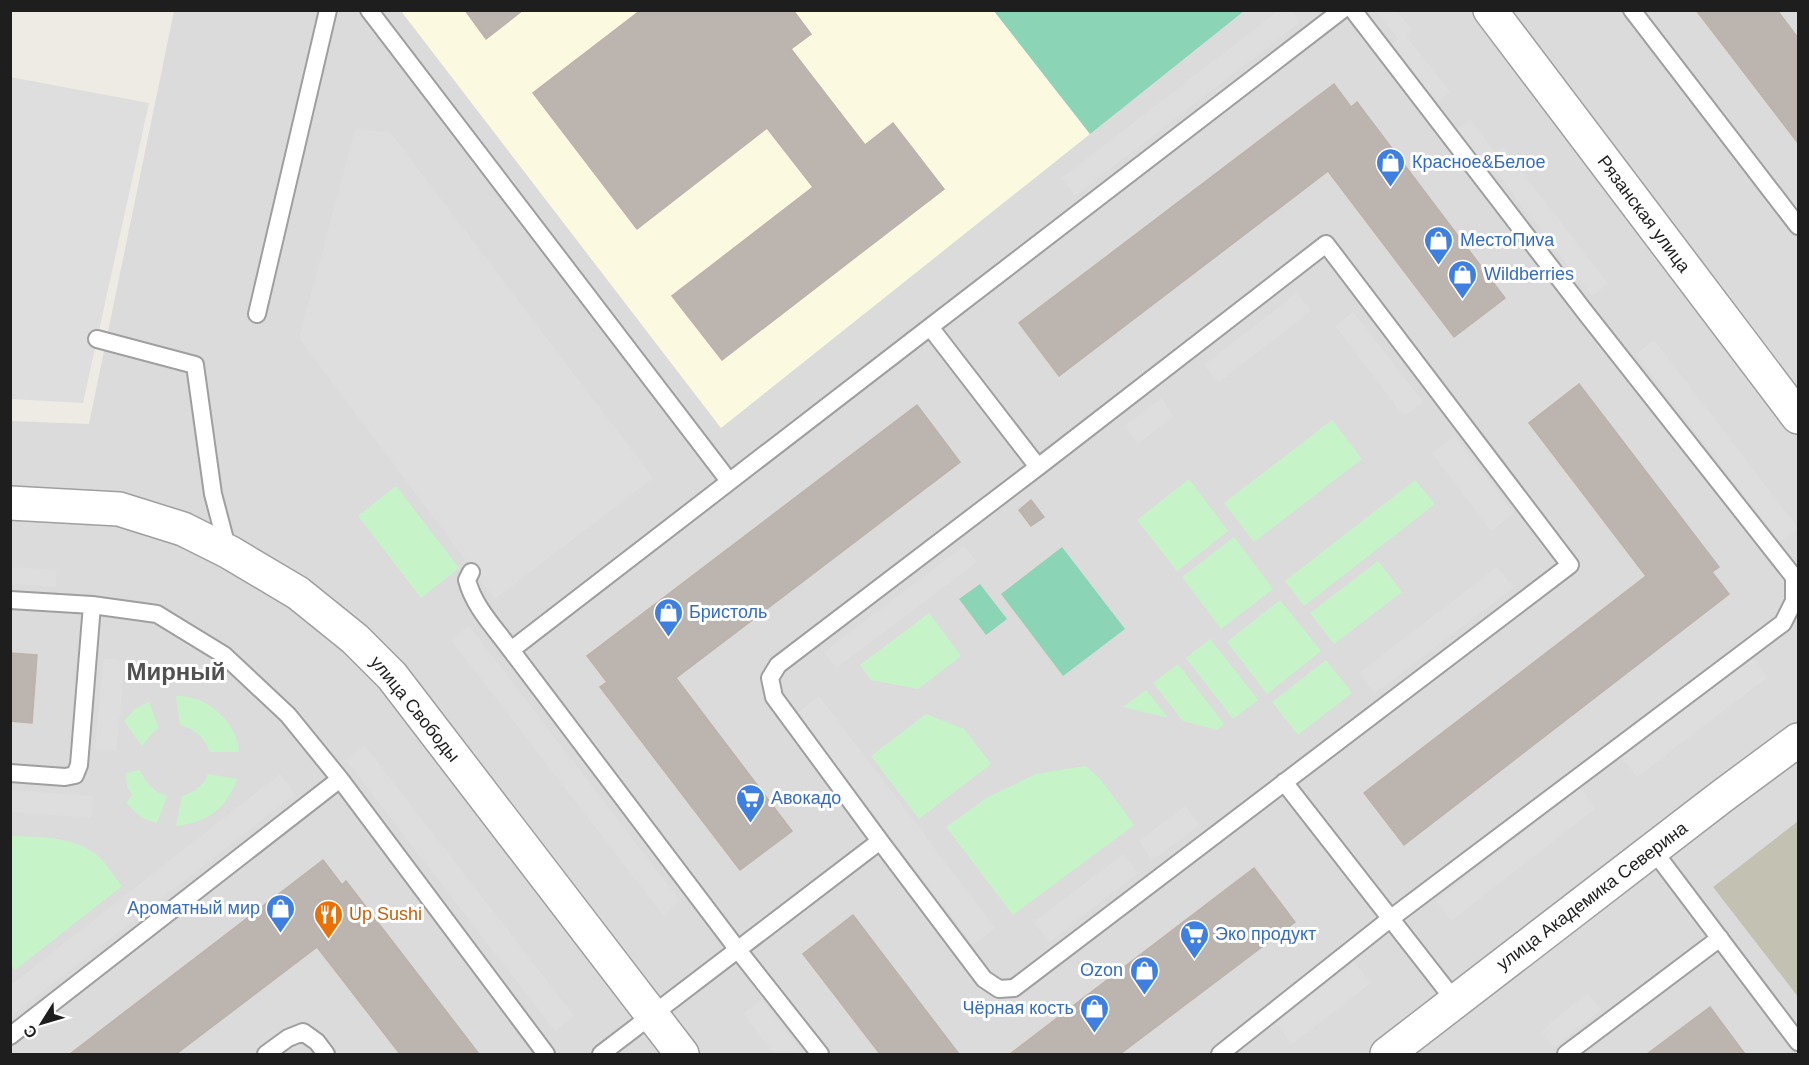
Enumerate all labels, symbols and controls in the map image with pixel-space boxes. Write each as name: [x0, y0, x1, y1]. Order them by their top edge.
shop icon: Красное&Белое: [1375, 146, 1407, 188]
place label: Красное&Белое: [1412, 152, 1545, 172]
street label: Рязанская улица: [1594, 152, 1695, 277]
shop icon: МестоПиvа: [1423, 224, 1455, 266]
place label: МестоПиvа: [1460, 230, 1555, 250]
shop icon: Wildberries: [1447, 258, 1479, 300]
place label: Wildberries: [1484, 264, 1574, 284]
shop icon: Бристоль: [652, 596, 684, 638]
place label: Бристоль: [689, 602, 767, 622]
street label: улица Свободы: [366, 652, 464, 766]
district label: Мирный: [126, 658, 226, 685]
supermarket icon: Авокадо: [734, 782, 766, 824]
place label: Авокадо: [771, 788, 841, 808]
street label: улица Академика Северина: [1493, 817, 1692, 974]
shop icon: Ароматный мир: [265, 892, 297, 934]
place label: Ароматный мир: [127, 898, 260, 918]
restaurant icon: Up Sushi: [312, 898, 344, 940]
place label: Up Sushi: [349, 904, 422, 924]
supermarket icon: Эко продукт: [1178, 918, 1210, 960]
place label: Эко продукт: [1215, 924, 1316, 944]
shop icon: Ozon: [1128, 954, 1160, 996]
place label: Ozon: [1080, 960, 1123, 980]
shop icon: Чёрная кость: [1079, 992, 1111, 1034]
north arrow: [12, 993, 72, 1053]
place label: Чёрная кость: [963, 998, 1074, 1018]
text: С: [20, 1022, 41, 1041]

